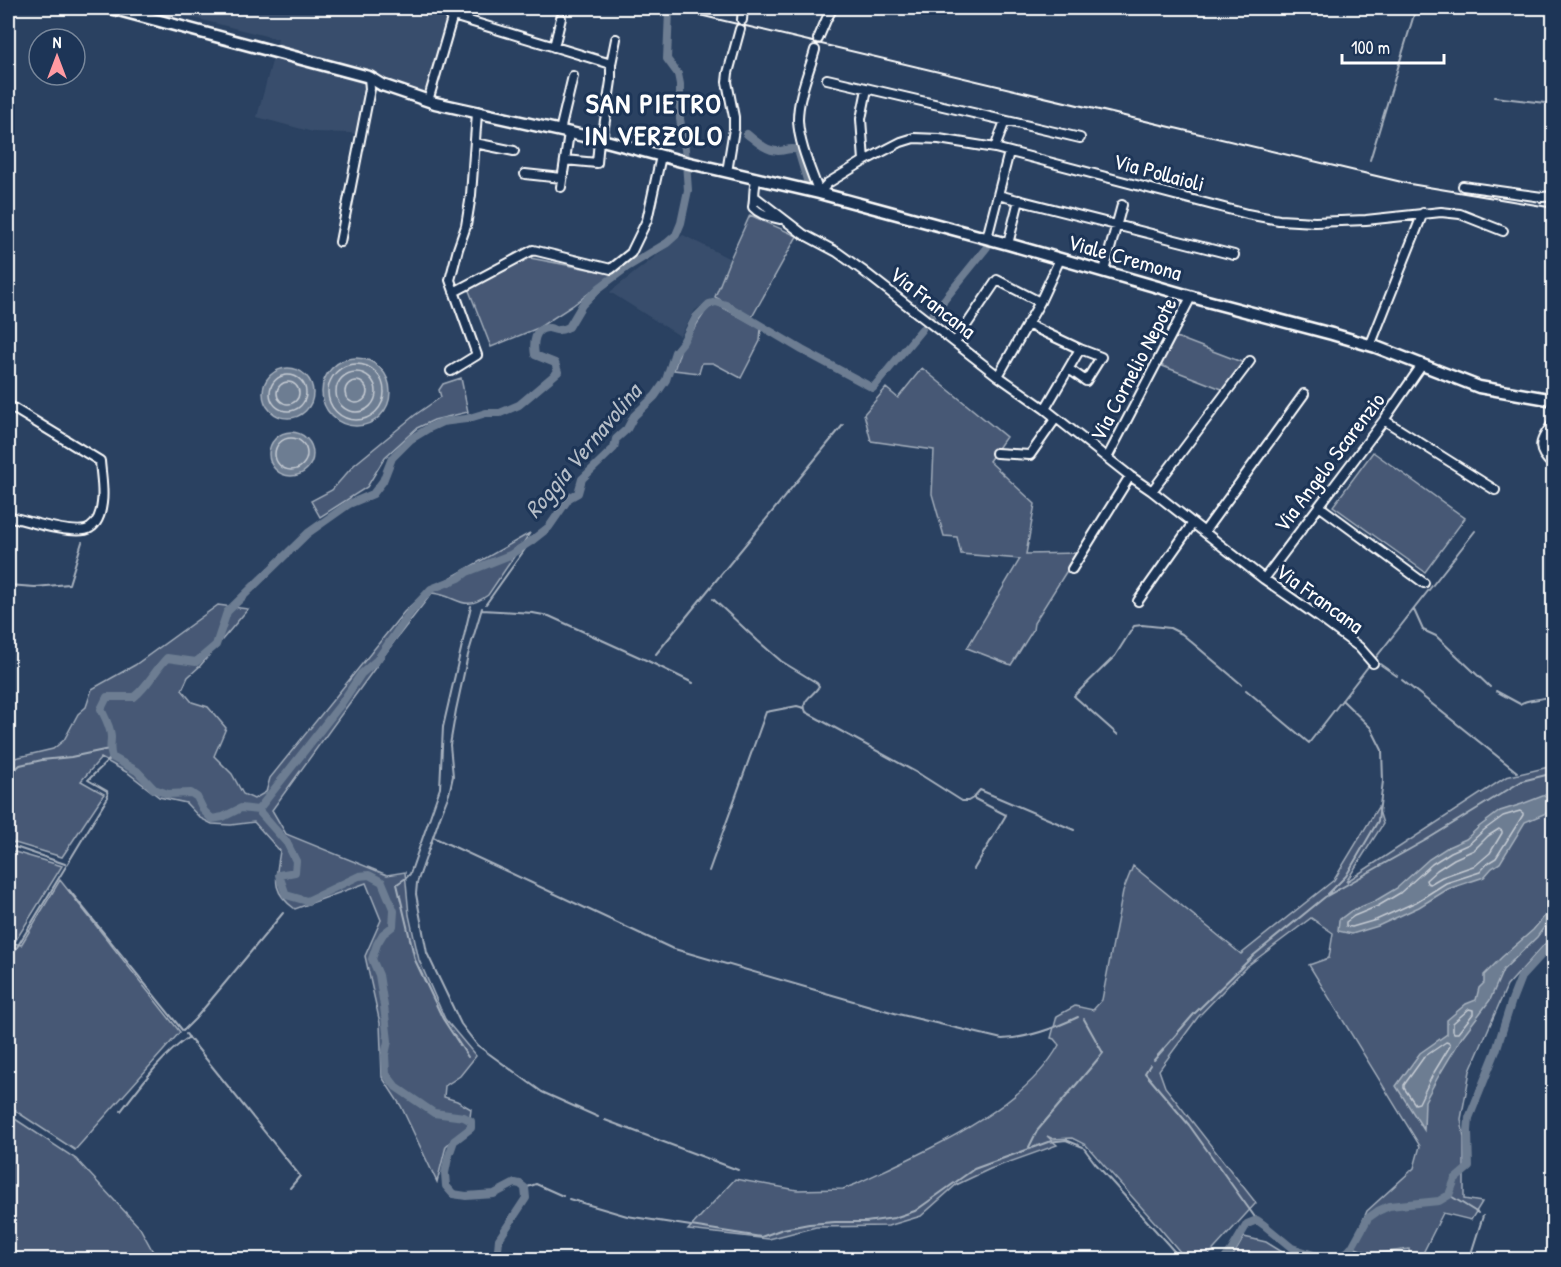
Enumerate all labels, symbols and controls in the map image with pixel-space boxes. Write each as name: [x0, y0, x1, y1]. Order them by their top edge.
north arrow: [27, 27, 87, 87]
scale bar: [1342, 27, 1444, 65]
text: N: [53, 31, 62, 53]
text: 100 m: [1351, 35, 1390, 60]
district label: SAN PIETRO IN VERZOLO: [584, 84, 724, 154]
street label: Via Pollaioli: [1110, 145, 1208, 199]
street label: Viale Cremona: [1065, 226, 1186, 288]
street label: Via Francana: [884, 259, 983, 345]
street label: Via Cornelio Nepote: [1082, 292, 1184, 446]
water label: Roggia Vernavolina: [517, 374, 650, 525]
street label: Via Angelo Scarenzio: [1267, 386, 1391, 538]
street label: Via Francana: [1270, 556, 1370, 640]

